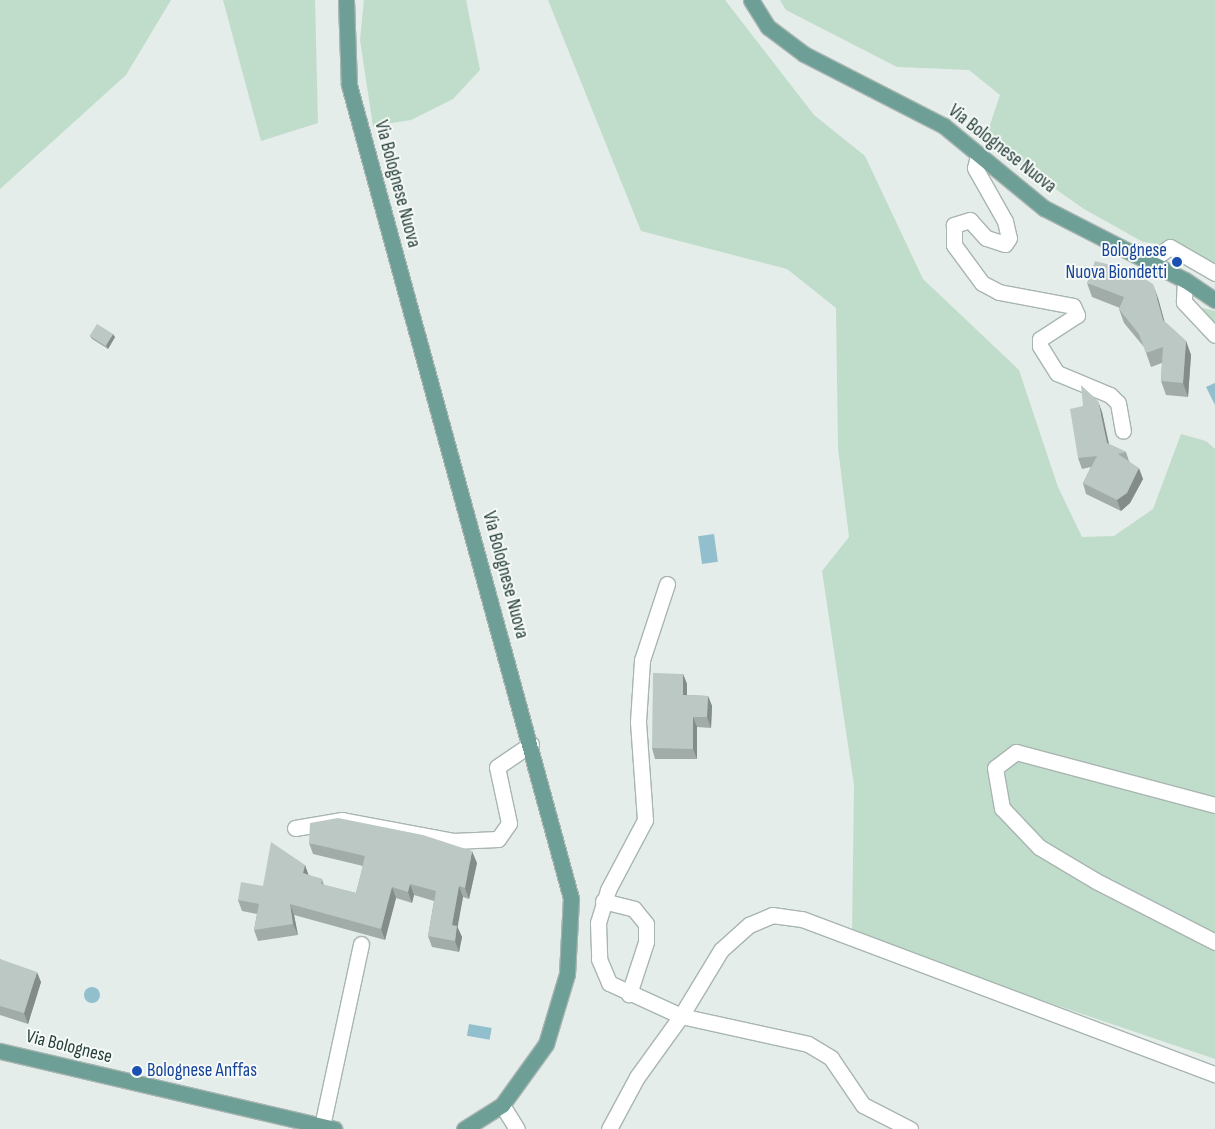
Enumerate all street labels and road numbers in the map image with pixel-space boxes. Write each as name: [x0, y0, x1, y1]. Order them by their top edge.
street label: Via Bolognese Nuova: [943, 100, 1061, 198]
street label: Via Bolognese Nuova: [369, 118, 425, 250]
street label: Via Bolognese Nuova: [477, 509, 533, 641]
street label: Via Bolognese: [24, 1025, 114, 1069]

